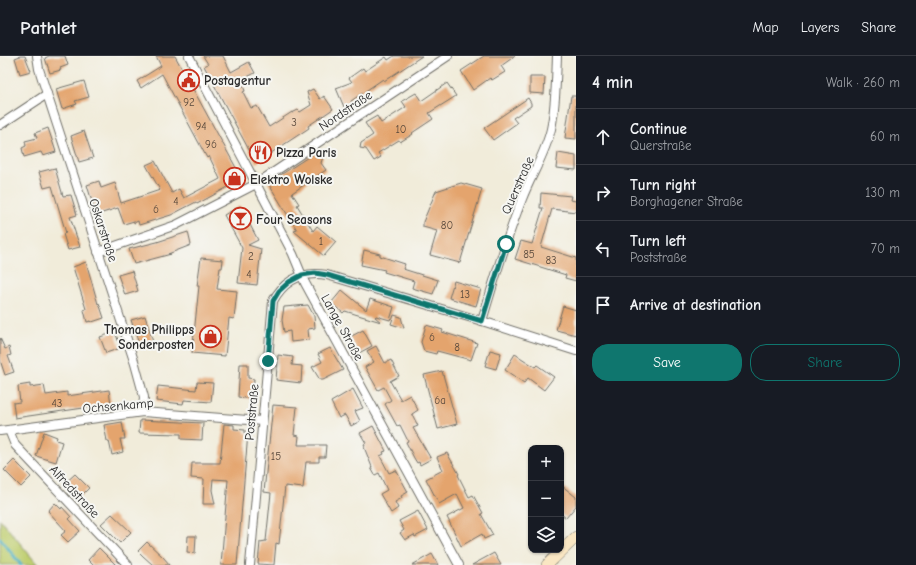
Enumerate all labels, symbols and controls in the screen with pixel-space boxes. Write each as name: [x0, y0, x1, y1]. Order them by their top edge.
text: Pathlet: [20, 17, 76, 39]
text: Map: [752, 19, 779, 36]
text: Layers: [801, 19, 839, 36]
text: Share: [861, 19, 896, 36]
public building icon: Postagentur: [175, 67, 201, 93]
place label: Postagentur: [204, 73, 272, 88]
text: 4 min: [592, 73, 633, 92]
text: Walk · 260 m: [826, 75, 900, 90]
street label: Nordstraße: [316, 87, 375, 134]
house number: 92: [183, 96, 195, 109]
house number: 3: [291, 116, 297, 129]
house number: 94: [195, 120, 207, 133]
text: Continue: [630, 120, 687, 138]
house number: 10: [395, 123, 407, 136]
icon: ahead: [592, 126, 614, 148]
text: 60 m: [870, 129, 900, 144]
house number: 96: [205, 138, 217, 151]
text: Querstraße: [630, 138, 692, 153]
restaurant icon: Pizza Paris: [247, 139, 273, 165]
place label: Pizza Paris: [276, 145, 337, 160]
street label: Querstraße: [498, 154, 537, 216]
shop icon: Elektro Wolske: [221, 166, 247, 192]
place label: Elektro Wolske: [250, 172, 333, 187]
text: Turn right: [630, 176, 696, 194]
icon: right: [592, 182, 614, 204]
text: 130 m: [865, 185, 900, 200]
text: Borghagener Straße: [630, 194, 743, 209]
house number: 4: [173, 195, 179, 208]
street label: Oskarstraße: [86, 197, 121, 264]
house number: 6: [153, 203, 159, 216]
bar icon: Four Seasons: [228, 206, 254, 232]
place label: Four Seasons: [256, 212, 332, 227]
house number: 80: [441, 219, 453, 232]
text: Turn left: [630, 232, 686, 250]
house number: 1: [319, 235, 323, 248]
route start: [497, 235, 515, 253]
icon: left: [592, 238, 614, 260]
text: 70 m: [871, 241, 900, 256]
house number: 85: [523, 248, 535, 261]
house number: 2: [248, 250, 254, 263]
text: Poststraße: [630, 250, 687, 265]
house number: 83: [545, 254, 557, 267]
house number: 4: [246, 268, 252, 281]
house number: 13: [460, 288, 470, 301]
street label: Lange Straße: [318, 291, 367, 364]
icon: arrive: [592, 294, 614, 316]
text: Arrive at destination: [630, 296, 761, 314]
place label: Thomas Philipps Sonderposten: [104, 322, 194, 352]
shop icon: Thomas Philipps Sonderposten: [197, 323, 223, 349]
house number: 6: [429, 331, 435, 344]
house number: 8: [454, 341, 460, 354]
button: Save: [592, 344, 742, 381]
button: Share: [750, 344, 900, 381]
route end: [259, 352, 277, 370]
street label: Poststraße: [242, 383, 261, 441]
house number: 6a: [434, 394, 446, 407]
street label: Ochsenkamp: [82, 395, 154, 416]
house number: 43: [52, 397, 62, 410]
map controls: [528, 445, 564, 553]
button: +: [528, 445, 564, 481]
house number: 15: [271, 450, 281, 463]
street label: Alfredstraße: [46, 462, 103, 521]
button: −: [528, 481, 564, 517]
button: layers: [528, 517, 564, 553]

